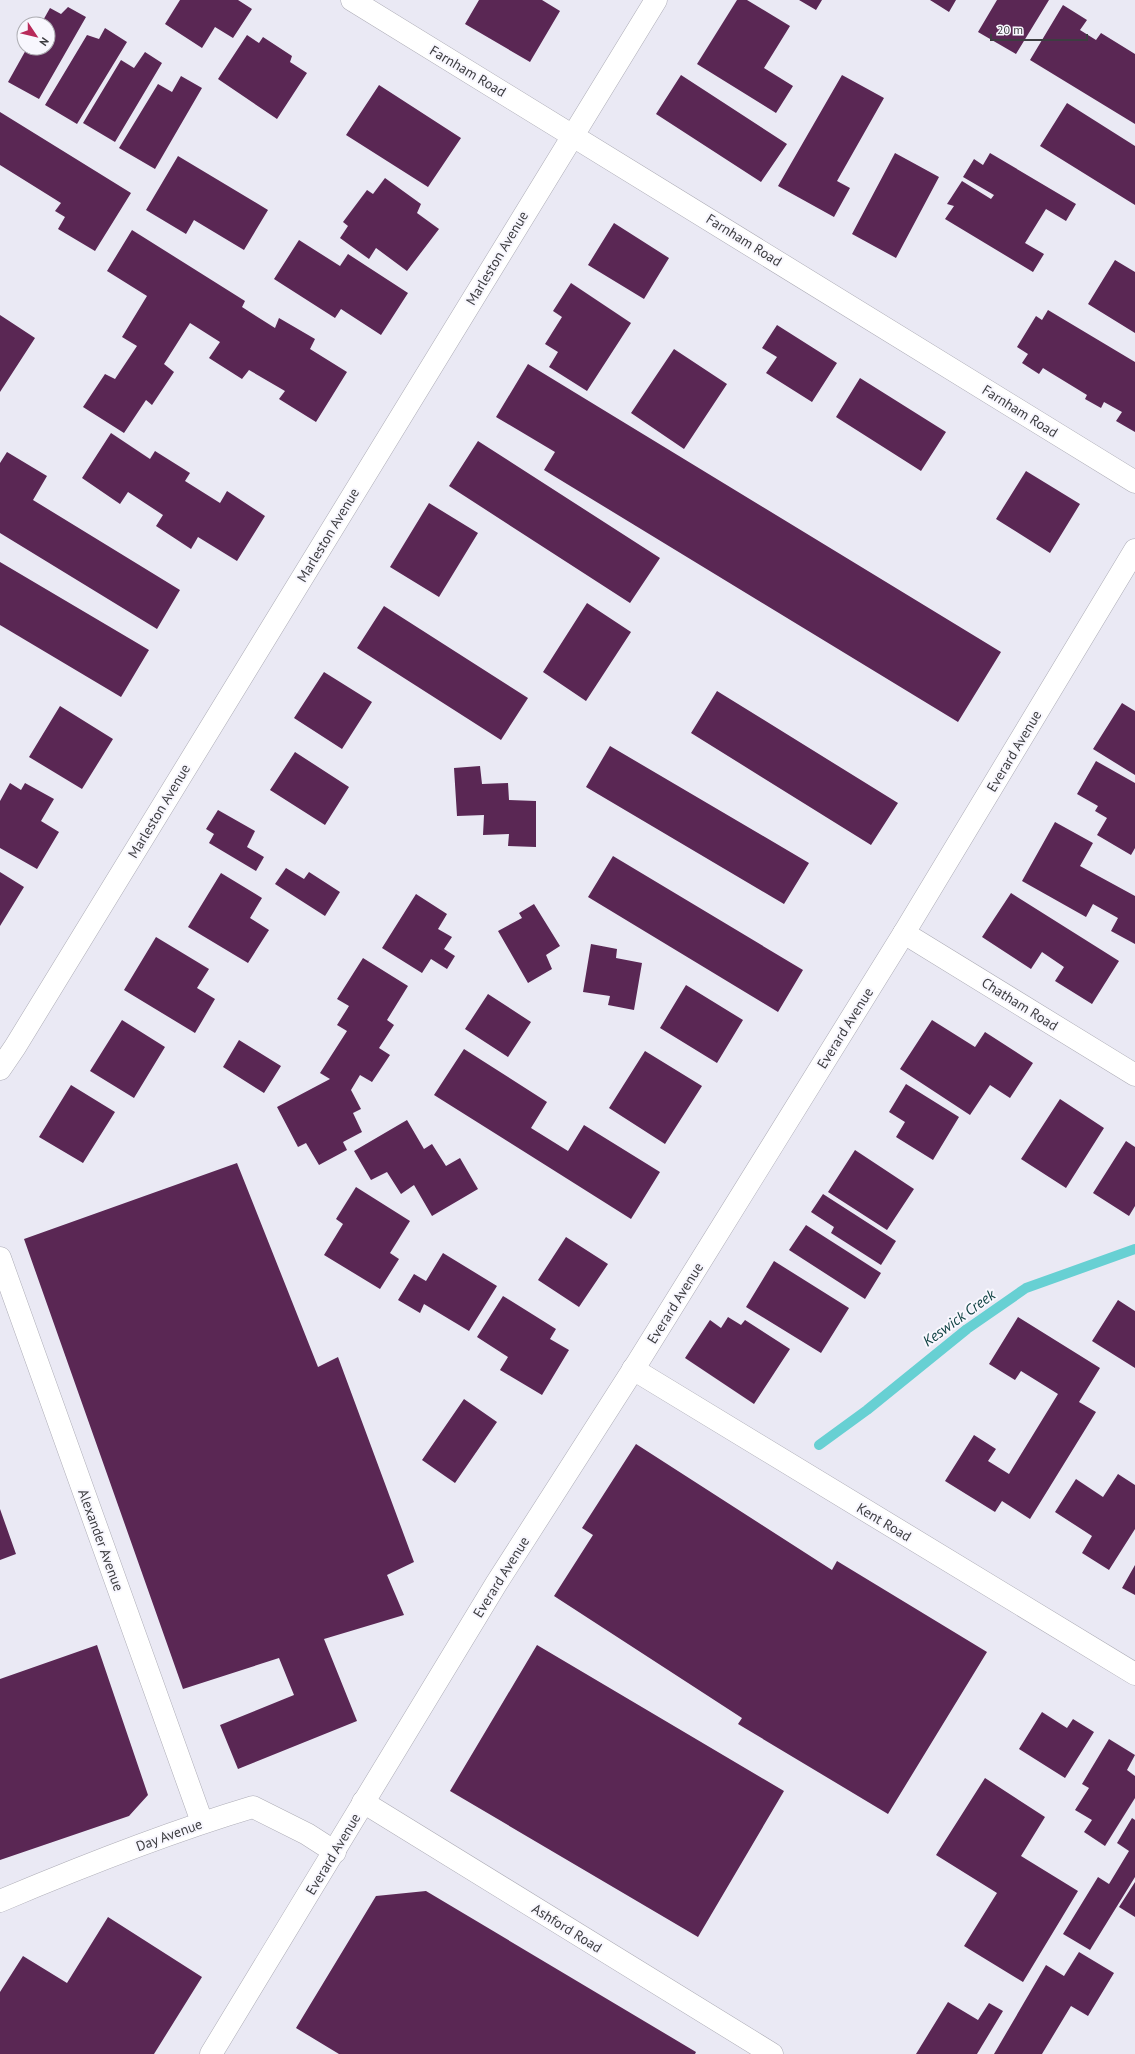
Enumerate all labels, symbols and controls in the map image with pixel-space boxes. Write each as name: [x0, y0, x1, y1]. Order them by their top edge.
north arrow: [16, 16, 56, 56]
scale bar: [991, 16, 1087, 42]
text: 20 m: [997, 22, 1023, 37]
text: N: [36, 35, 52, 49]
street label: Farnham Road: [427, 41, 509, 101]
street label: Marleston Avenue: [462, 208, 532, 308]
street label: Farnham Road: [703, 210, 785, 270]
street label: Farnham Road: [979, 381, 1061, 441]
street label: Marleston Avenue: [293, 485, 363, 585]
street label: Everard Avenue: [983, 707, 1045, 795]
street label: Marleston Avenue: [124, 761, 194, 861]
street label: Chatham Road: [978, 973, 1062, 1035]
street label: Everard Avenue: [813, 984, 877, 1072]
street label: Everard Avenue: [643, 1259, 707, 1347]
water label: Keswick Creek: [919, 1284, 1000, 1350]
street label: Alexander Avenue: [74, 1487, 128, 1593]
street label: Kent Road: [853, 1499, 915, 1545]
street label: Everard Avenue: [469, 1533, 533, 1621]
street label: Everard Avenue: [302, 1810, 364, 1898]
street label: Day Avenue: [133, 1815, 205, 1855]
street label: Ashford Road: [529, 1899, 605, 1957]

